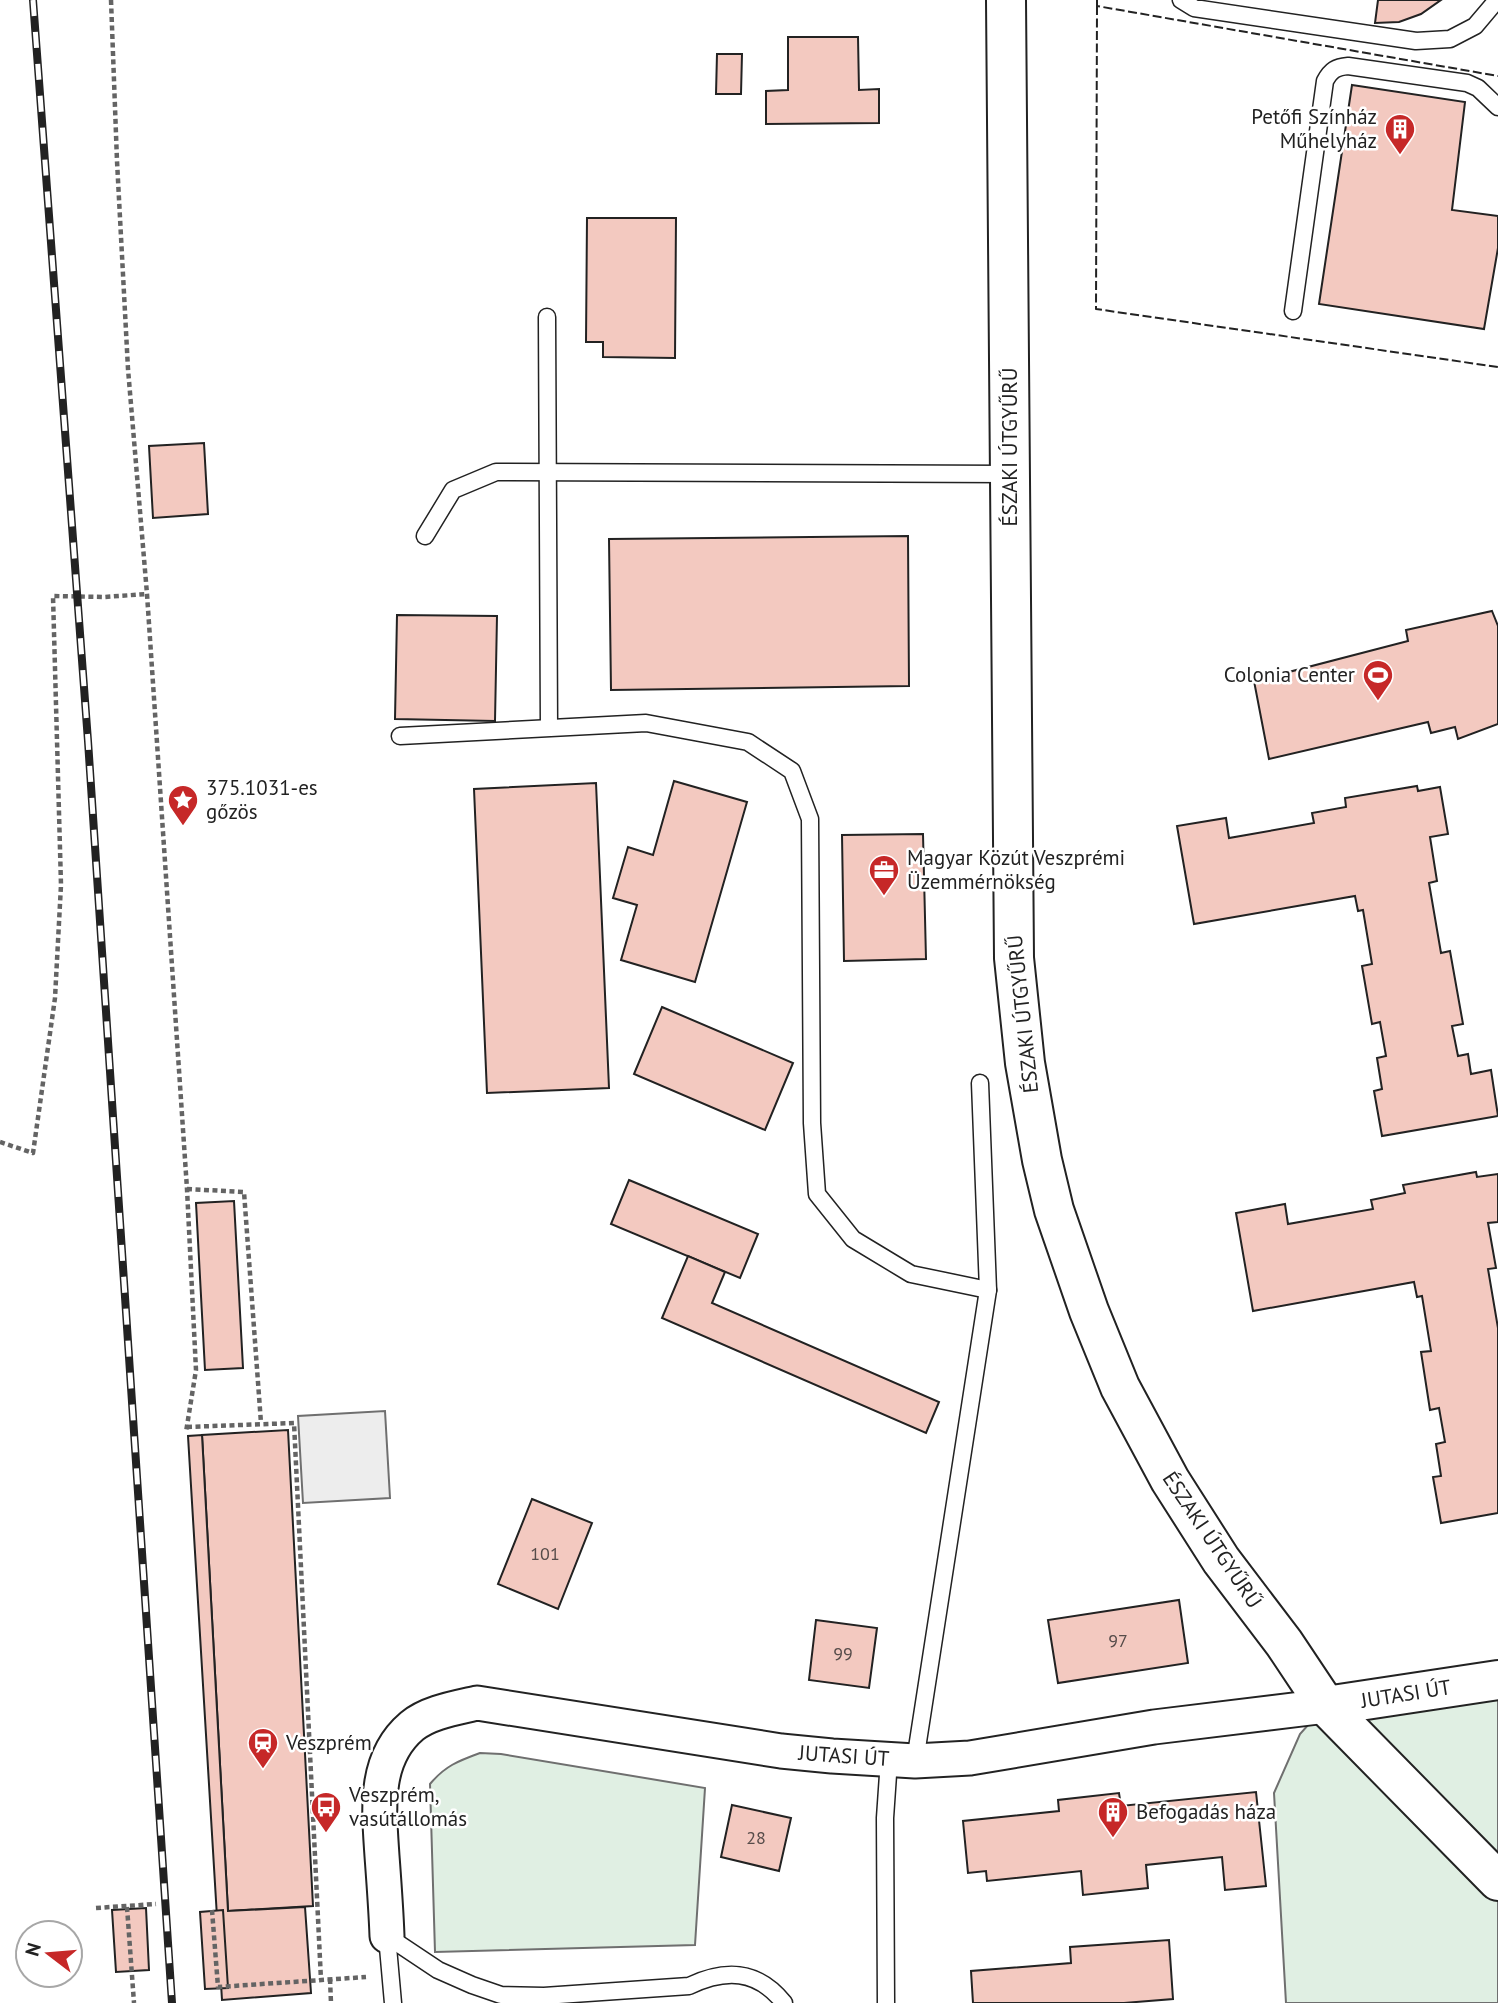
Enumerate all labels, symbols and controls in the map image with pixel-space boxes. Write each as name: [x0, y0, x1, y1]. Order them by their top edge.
place label: Petőfi Színház Műhelyház: [1251, 103, 1377, 154]
building icon: Petőfi Színház Műhelyház: [1383, 112, 1417, 156]
street label: ÉSZAKI ÚTGYŰRŰ: [996, 367, 1023, 527]
sports icon: Colonia Center: [1361, 658, 1395, 702]
place label: Colonia Center: [1224, 661, 1355, 688]
place label: 375.1031-es gőzös: [206, 774, 318, 825]
place icon: 375.1031-es gőzös: [166, 783, 200, 827]
place label: Magyar Közút Veszprémi Üzemmérnökség: [907, 844, 1125, 895]
office icon: Magyar Közút Veszprémi Üzemmérnökség: [867, 853, 901, 897]
street label: ÉSZAKI ÚTGYŰRŰ: [1001, 934, 1044, 1095]
street label: ÉSZAKI ÚTGYŰRŰ: [1157, 1466, 1268, 1613]
house number: 101: [530, 1542, 560, 1565]
house number: 97: [1108, 1629, 1128, 1652]
house number: 99: [833, 1642, 853, 1665]
street label: JUTASI ÚT: [1358, 1673, 1453, 1714]
station icon: Veszprém: [246, 1726, 280, 1770]
place label: Veszprém: [285, 1729, 372, 1756]
street label: JUTASI ÚT: [797, 1739, 890, 1772]
place label: Veszprém, vasútállomás: [348, 1781, 467, 1832]
bus stop icon: Veszprém, vasútállomás: [309, 1790, 343, 1834]
building icon: Befogadás háza: [1096, 1795, 1130, 1839]
place label: Befogadás háza: [1136, 1798, 1276, 1825]
house number: 28: [746, 1826, 766, 1849]
north arrow: [14, 1919, 84, 1989]
text: N: [19, 1940, 46, 1959]

